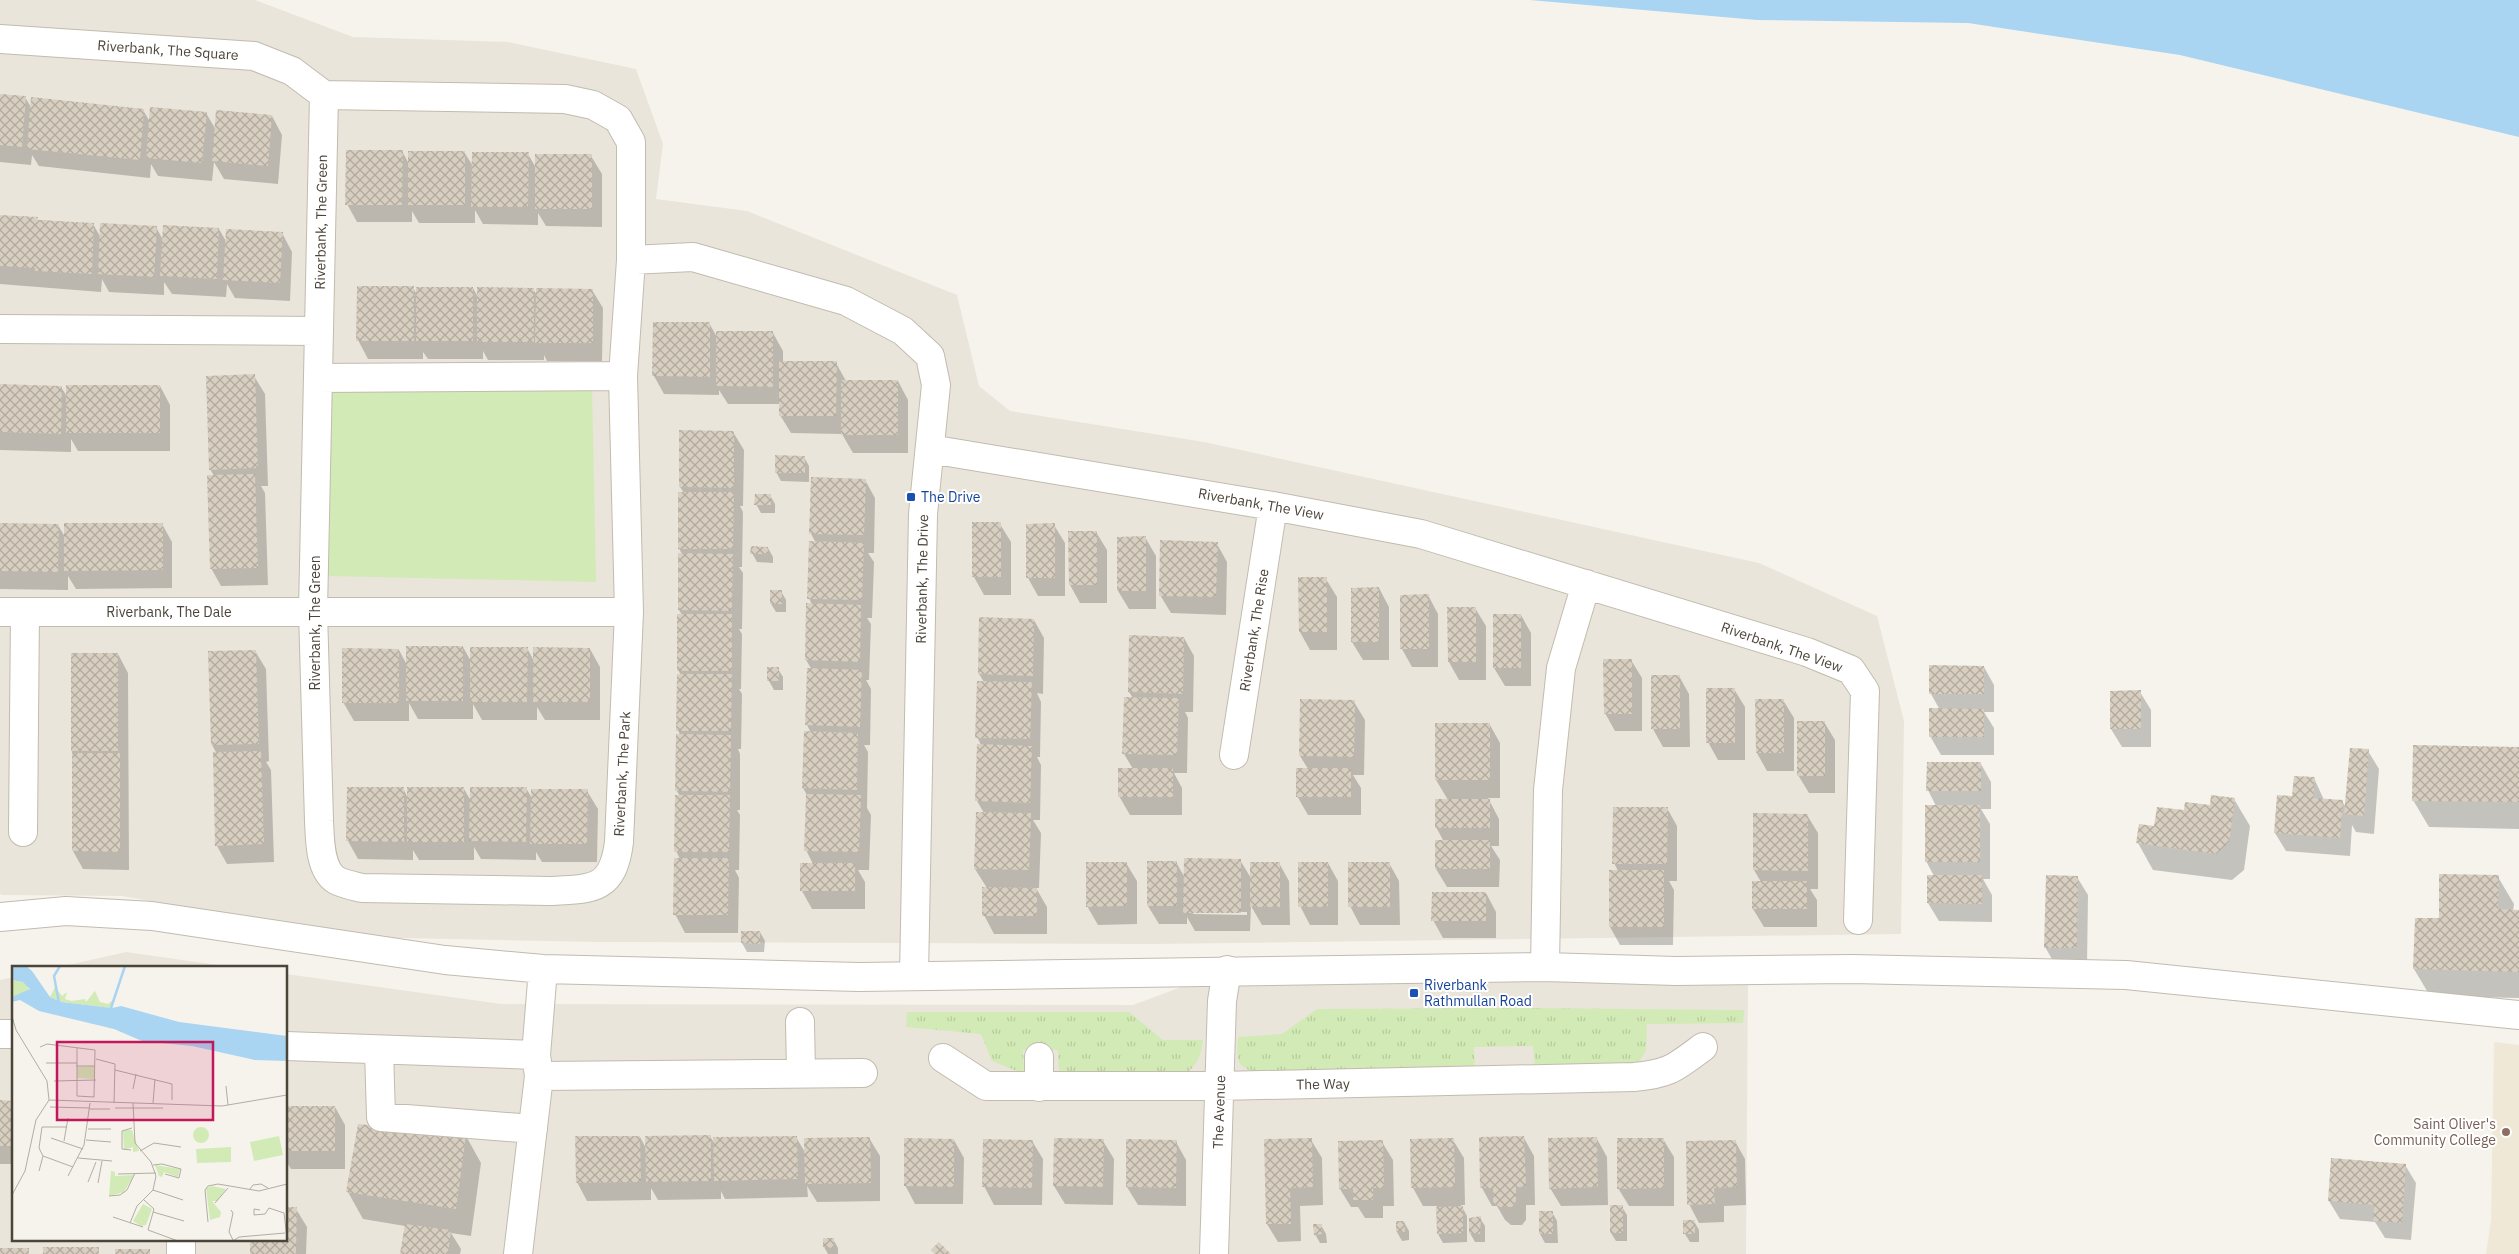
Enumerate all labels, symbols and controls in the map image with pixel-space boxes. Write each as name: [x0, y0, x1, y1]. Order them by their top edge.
street label: Riverbank, The Square: [97, 36, 240, 64]
street label: Riverbank, The Green: [311, 154, 331, 290]
street label: Riverbank, The View: [1197, 484, 1326, 524]
place label: The Drive: [921, 488, 981, 506]
marker: The Drive: [905, 491, 917, 503]
street label: Riverbank, The Drive: [912, 514, 932, 644]
street label: Riverbank, The Green: [306, 555, 324, 691]
street label: Riverbank, The Rise: [1235, 567, 1273, 693]
street label: Riverbank, The Dale: [106, 603, 232, 621]
street label: Riverbank, The View: [1719, 618, 1845, 676]
street label: Riverbank, The Park: [610, 710, 634, 837]
inset map: [12, 966, 288, 1242]
place label: Riverbank Rathmullan Road: [1424, 976, 1532, 1010]
marker: Riverbank Rathmullan Road: [1408, 987, 1420, 999]
street label: The Avenue: [1209, 1075, 1229, 1149]
street label: The Way: [1296, 1075, 1350, 1093]
place label: Saint Oliver's Community College: [2374, 1115, 2496, 1149]
marker: Saint Oliver's Community College: [2500, 1126, 2512, 1138]

